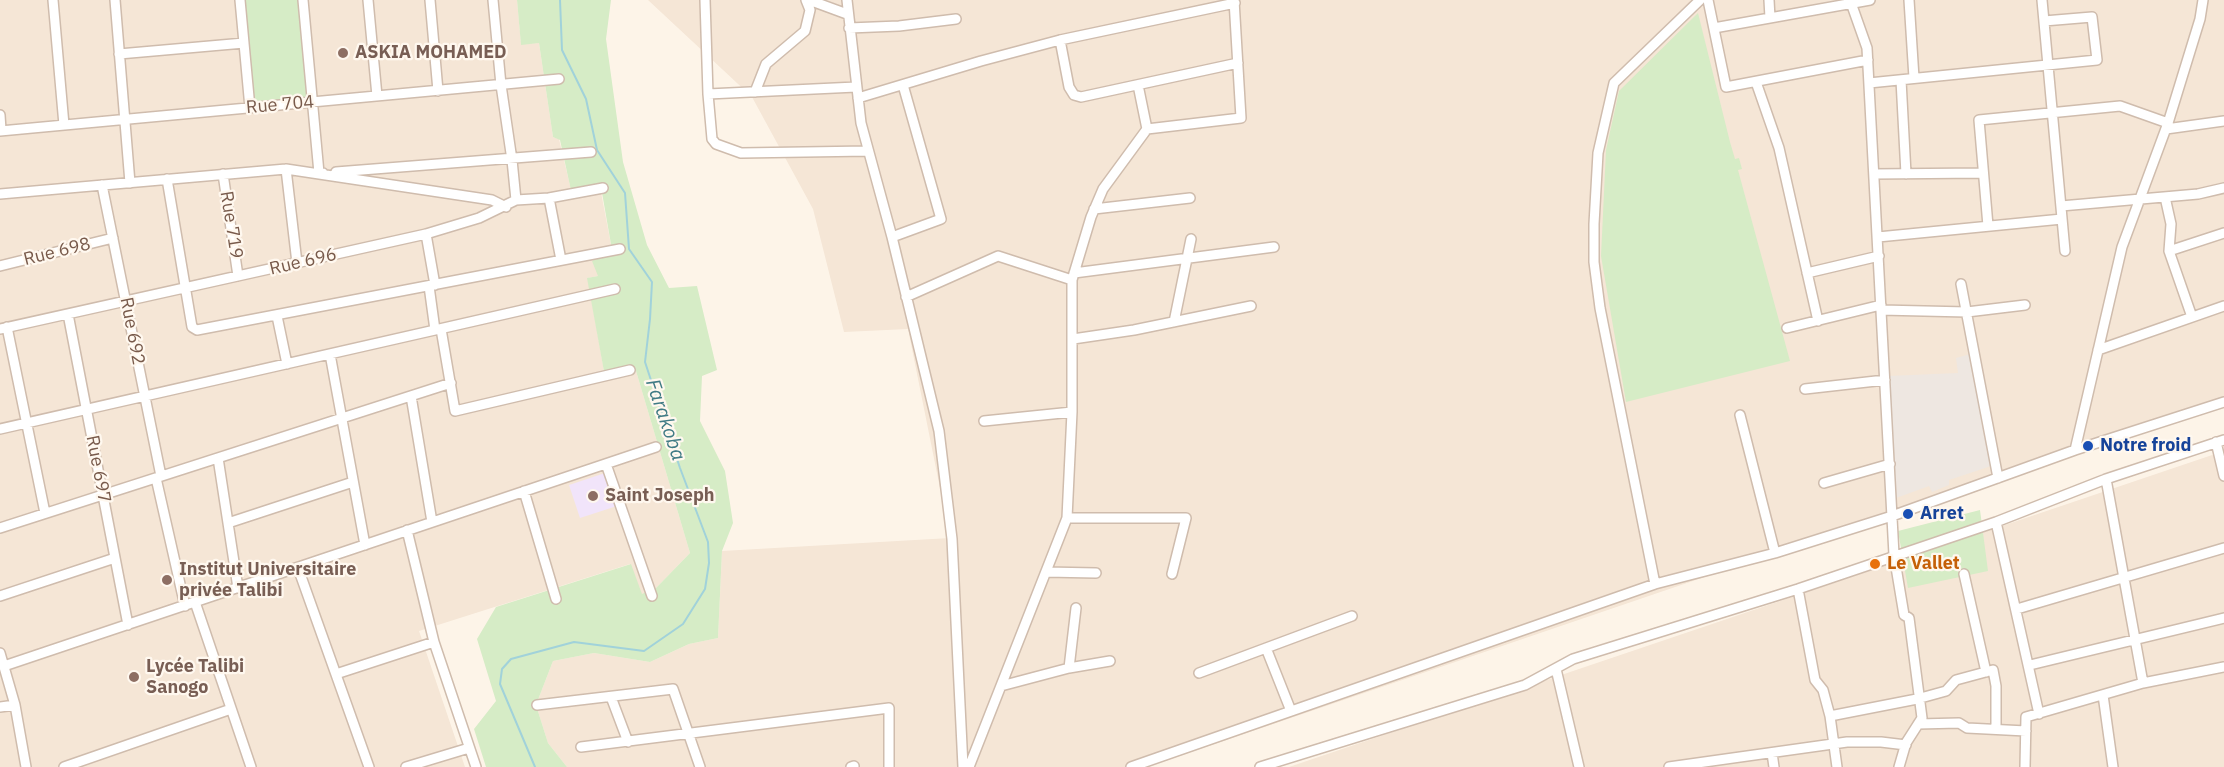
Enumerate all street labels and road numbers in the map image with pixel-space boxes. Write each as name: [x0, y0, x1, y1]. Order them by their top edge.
street label: Rue 704: [245, 91, 315, 119]
street label: Rue 719: [215, 190, 247, 260]
street label: Rue 698: [21, 233, 93, 271]
street label: Rue 696: [267, 244, 339, 280]
street label: Rue 692: [115, 295, 149, 367]
street label: Rue 697: [81, 433, 115, 505]

